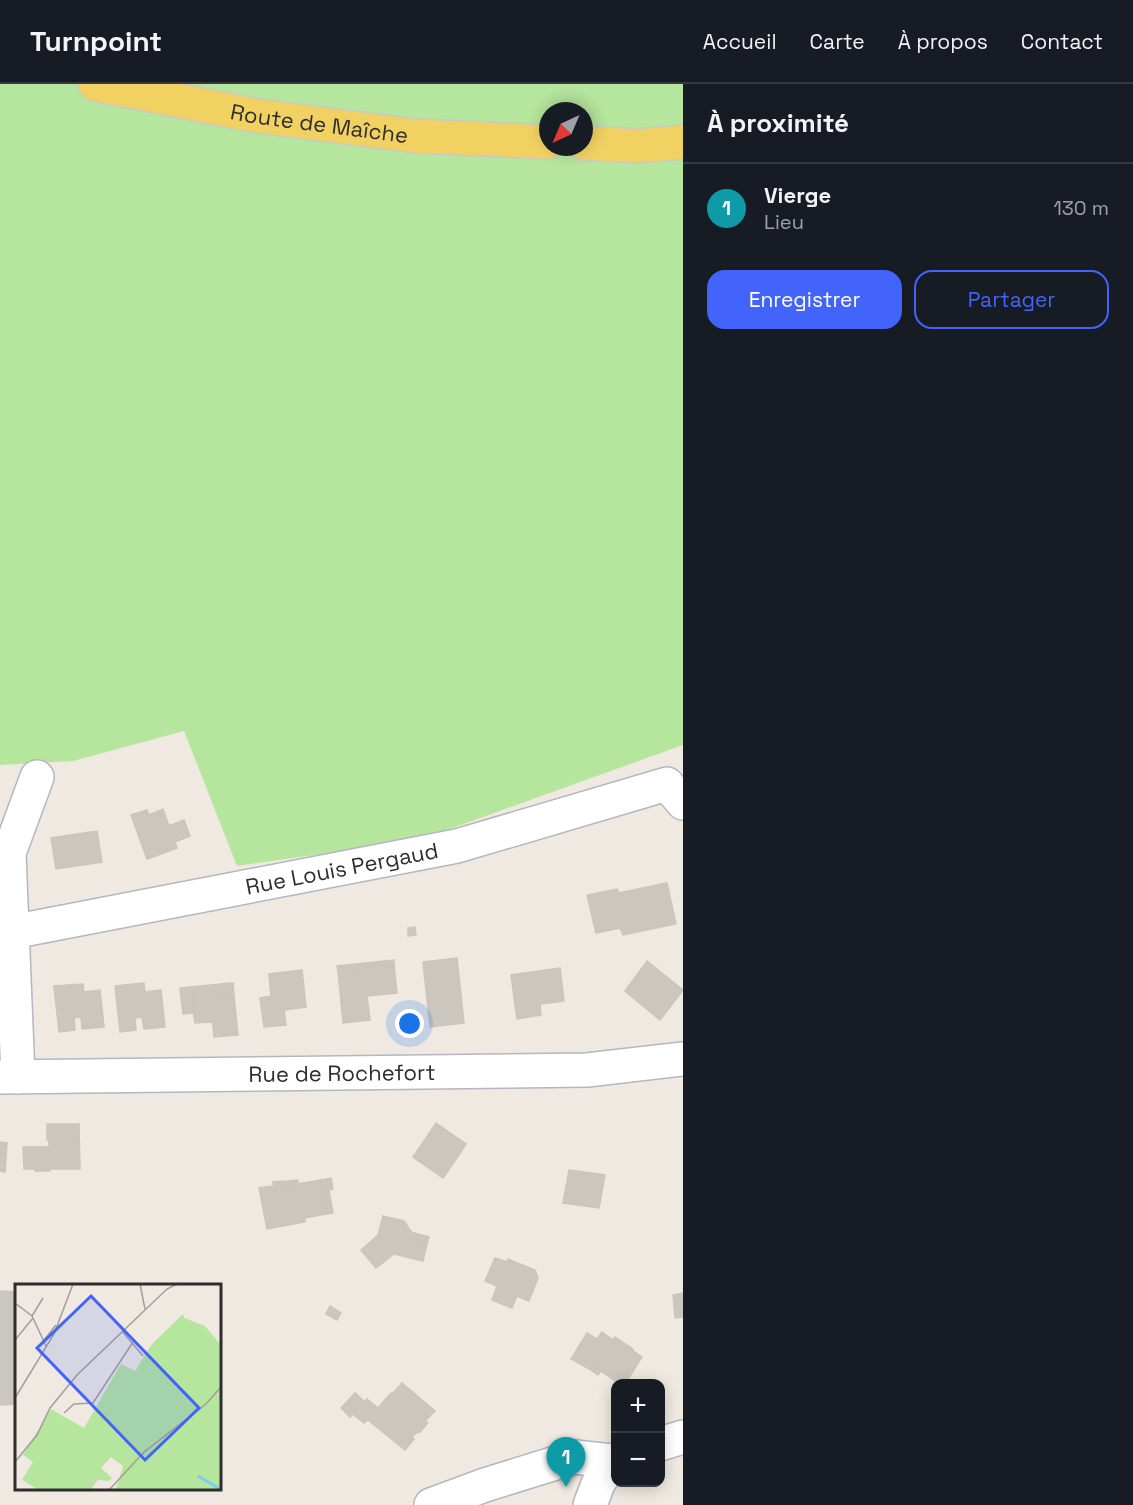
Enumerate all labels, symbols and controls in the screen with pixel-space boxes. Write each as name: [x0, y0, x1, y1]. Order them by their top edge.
text: Turnpoint: [30, 23, 162, 59]
text: Accueil: [703, 28, 777, 55]
text: Carte: [810, 28, 865, 55]
text: À propos: [898, 28, 988, 55]
text: Contact: [1021, 28, 1103, 55]
street label: Route de Maîche: [228, 97, 410, 149]
north arrow: [539, 102, 593, 156]
text: À proximité: [707, 106, 849, 140]
text: Vierge: [764, 181, 831, 209]
text: 1: [722, 195, 731, 221]
text: 130 m: [1053, 195, 1109, 221]
text: Lieu: [764, 209, 804, 235]
button: Enregistrer: [707, 270, 902, 329]
button: Partager: [914, 270, 1109, 329]
street label: Rue Louis Pergaud: [243, 836, 441, 901]
your location: [395, 1009, 424, 1038]
street label: Rue de Rochefort: [248, 1058, 436, 1088]
inset map: [15, 1284, 220, 1490]
map controls: [611, 1379, 665, 1487]
button: +: [611, 1379, 665, 1433]
button: −: [611, 1433, 665, 1487]
pin: 1: [546, 1438, 586, 1487]

